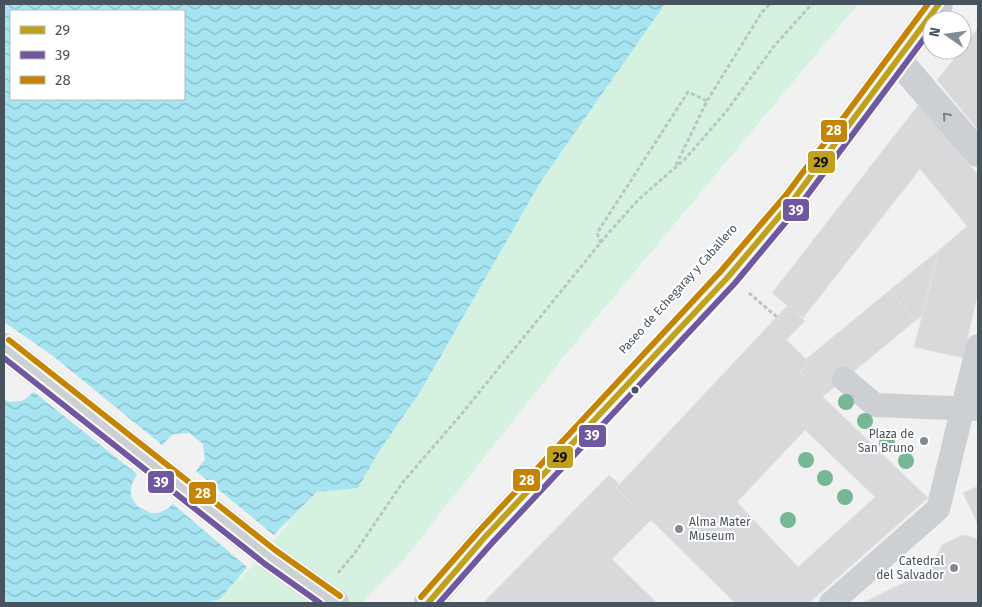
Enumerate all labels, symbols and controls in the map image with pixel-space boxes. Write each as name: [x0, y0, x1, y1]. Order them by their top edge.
legend: [10, 10, 185, 100]
north arrow: [922, 10, 972, 60]
text: 29: [55, 21, 70, 39]
text: N: [925, 26, 944, 39]
text: 39: [55, 46, 70, 64]
text: 28: [55, 71, 71, 89]
one-way arrow: [944, 113, 952, 122]
line badge: 28: [820, 119, 848, 143]
text: 28: [826, 122, 842, 139]
line badge: 29: [807, 150, 836, 174]
text: 29: [814, 154, 829, 171]
line badge: 39: [782, 198, 810, 222]
text: 39: [788, 202, 804, 219]
street label: Paseo de Echegaray y Caballero: [616, 221, 740, 357]
unlabelled marker: [630, 385, 640, 395]
line badge: 39: [578, 424, 607, 448]
text: 39: [584, 427, 600, 444]
place label: Plaza de San Bruno: [858, 427, 914, 455]
marker: Plaza de San Bruno: [918, 435, 930, 447]
line badge: 29: [546, 445, 574, 469]
text: 29: [553, 449, 568, 466]
line badge: 28: [512, 468, 541, 492]
line badge: 39: [147, 470, 175, 494]
text: 28: [519, 472, 535, 489]
text: 39: [153, 474, 169, 491]
line badge: 28: [188, 481, 217, 505]
text: 28: [195, 485, 211, 502]
place label: Alma Mater Museum: [689, 515, 751, 543]
marker: Alma Mater Museum: [673, 523, 685, 535]
place label: Catedral del Salvador: [876, 554, 944, 582]
marker: Catedral del Salvador: [948, 562, 960, 574]

